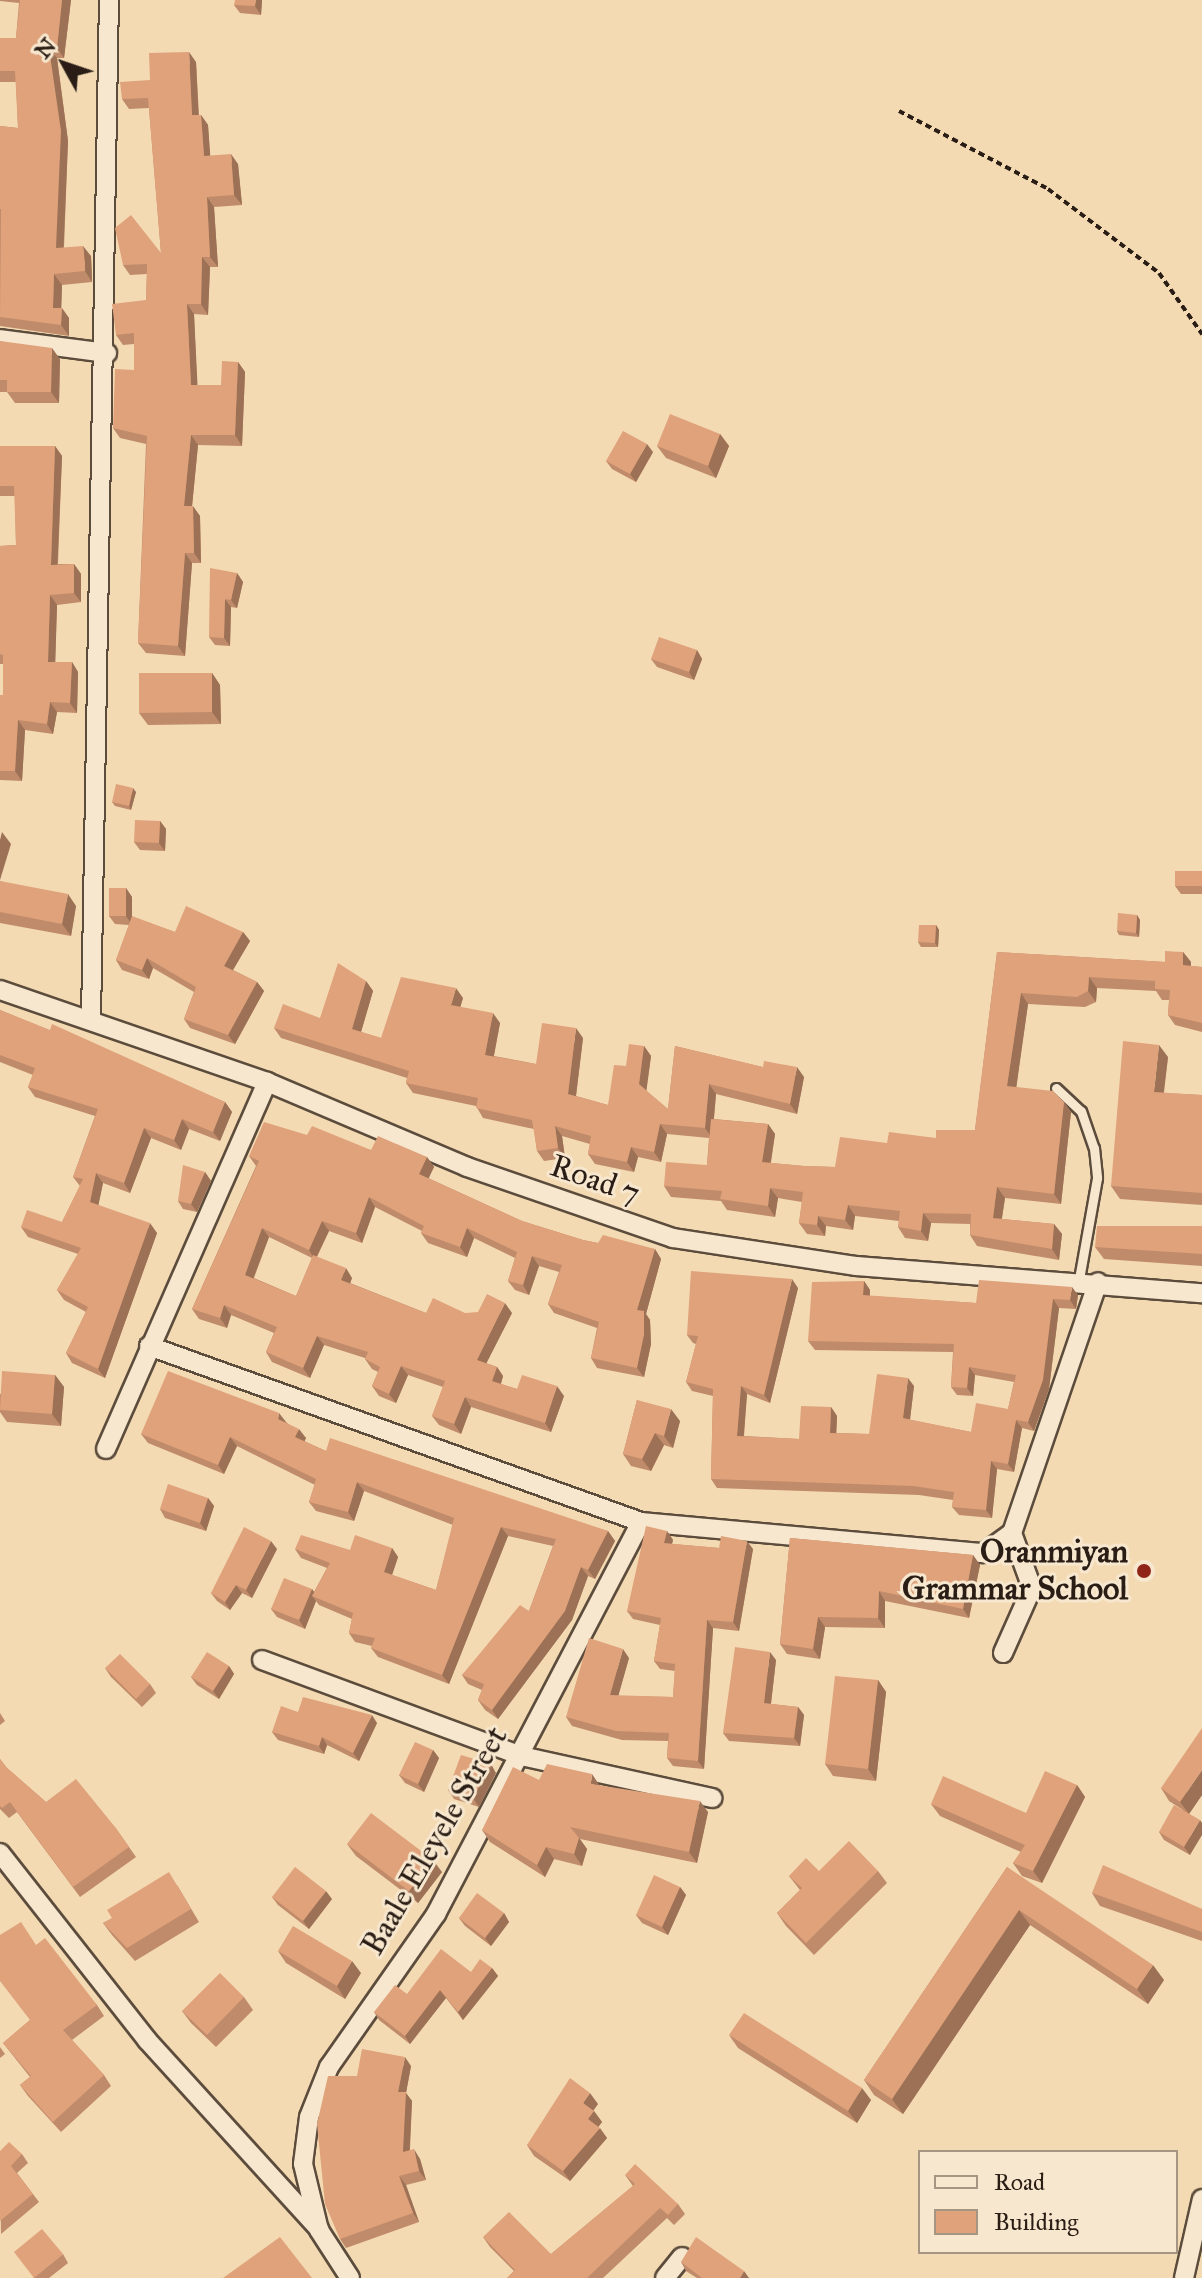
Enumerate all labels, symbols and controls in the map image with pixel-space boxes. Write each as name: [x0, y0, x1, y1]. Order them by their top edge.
north arrow: [24, 24, 104, 104]
text: N: [29, 32, 62, 64]
street label: Road 7: [545, 1147, 645, 1213]
place label: Oranmiyan Grammar School: [902, 1534, 1128, 1609]
marker: Oranmiyan Grammar School: [1135, 1562, 1153, 1580]
street label: Baale Eleyele Street: [354, 1720, 516, 1962]
legend: [918, 2150, 1178, 2254]
text: Road: [994, 2167, 1045, 2197]
text: Building: [994, 2207, 1079, 2237]

